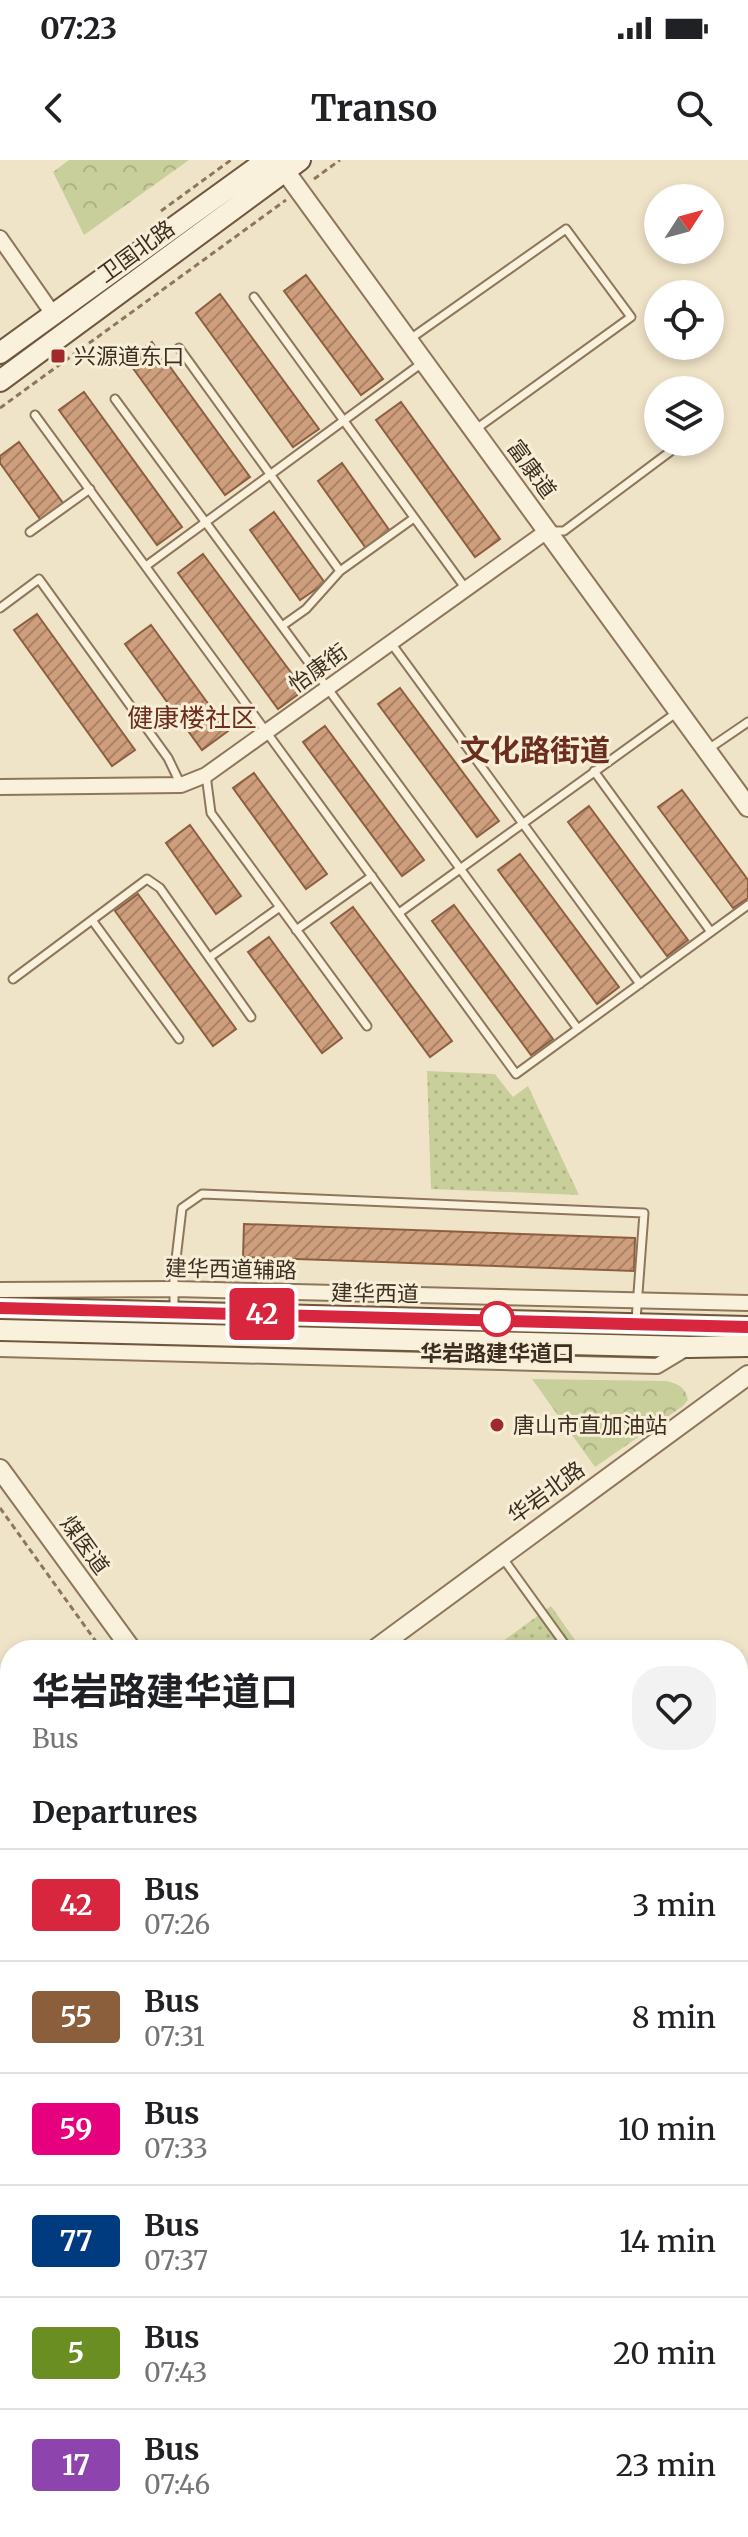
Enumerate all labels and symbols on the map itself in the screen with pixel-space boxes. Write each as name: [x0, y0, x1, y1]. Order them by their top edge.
north arrow: [644, 184, 724, 264]
street label: 卫国北路: [92, 214, 180, 288]
place label: 兴源道东口: [74, 342, 184, 370]
marker: 兴源道东口: [49, 347, 67, 365]
street label: 富康道: [501, 434, 563, 504]
street label: 怡康街: [283, 637, 353, 699]
district label: 健康楼社区: [127, 701, 257, 734]
district label: 文化路街道: [460, 731, 610, 769]
street label: 建华西道辅路: [165, 1254, 297, 1284]
street label: 建华西道: [331, 1278, 419, 1308]
line badge: 42: [226, 1288, 298, 1340]
marker: 华岩路建华道口: [480, 1302, 514, 1336]
place label: 华岩路建华道口: [420, 1339, 574, 1367]
place label: 唐山市直加油站: [513, 1411, 667, 1439]
marker: 唐山市直加油站: [488, 1416, 506, 1434]
street label: 华岩北路: [502, 1455, 590, 1529]
street label: 煤医道: [54, 1510, 116, 1580]

